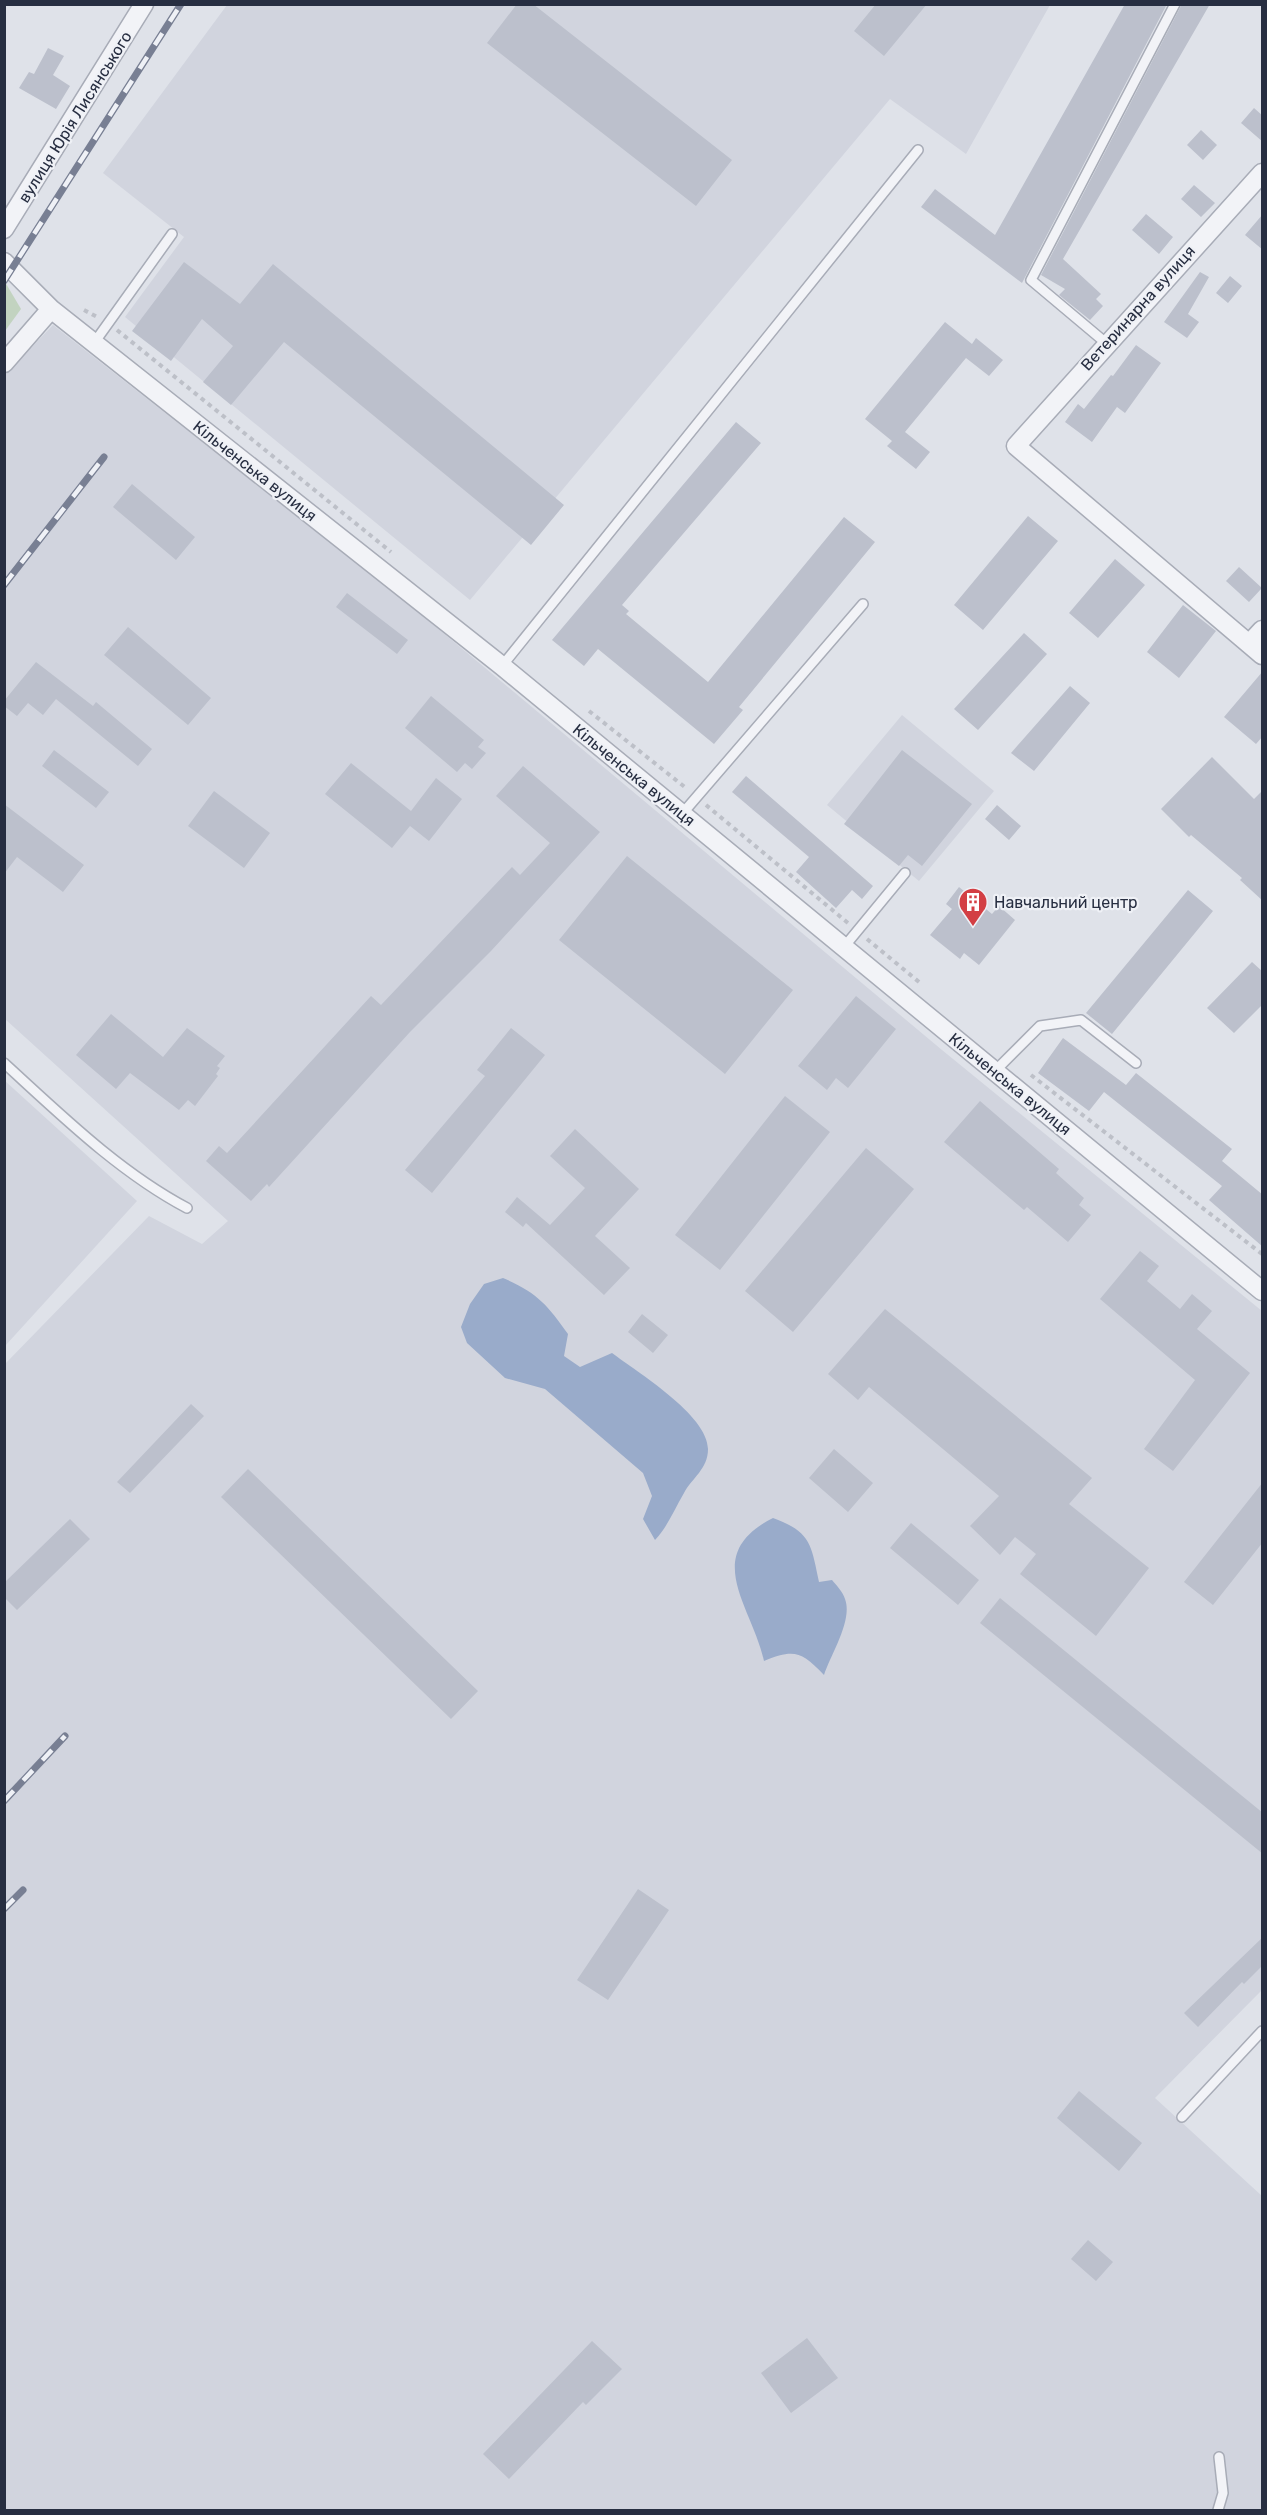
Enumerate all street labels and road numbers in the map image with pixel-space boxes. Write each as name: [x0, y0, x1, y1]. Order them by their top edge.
street label: вулиця Юрія Лисянського: [14, 28, 136, 206]
street label: Ветеринарна вулиця: [1077, 242, 1199, 374]
street label: Кільченська вулиця: [189, 417, 321, 525]
street label: Кільченська вулиця: [569, 720, 699, 830]
street label: Кільченська вулиця: [945, 1029, 1075, 1139]

